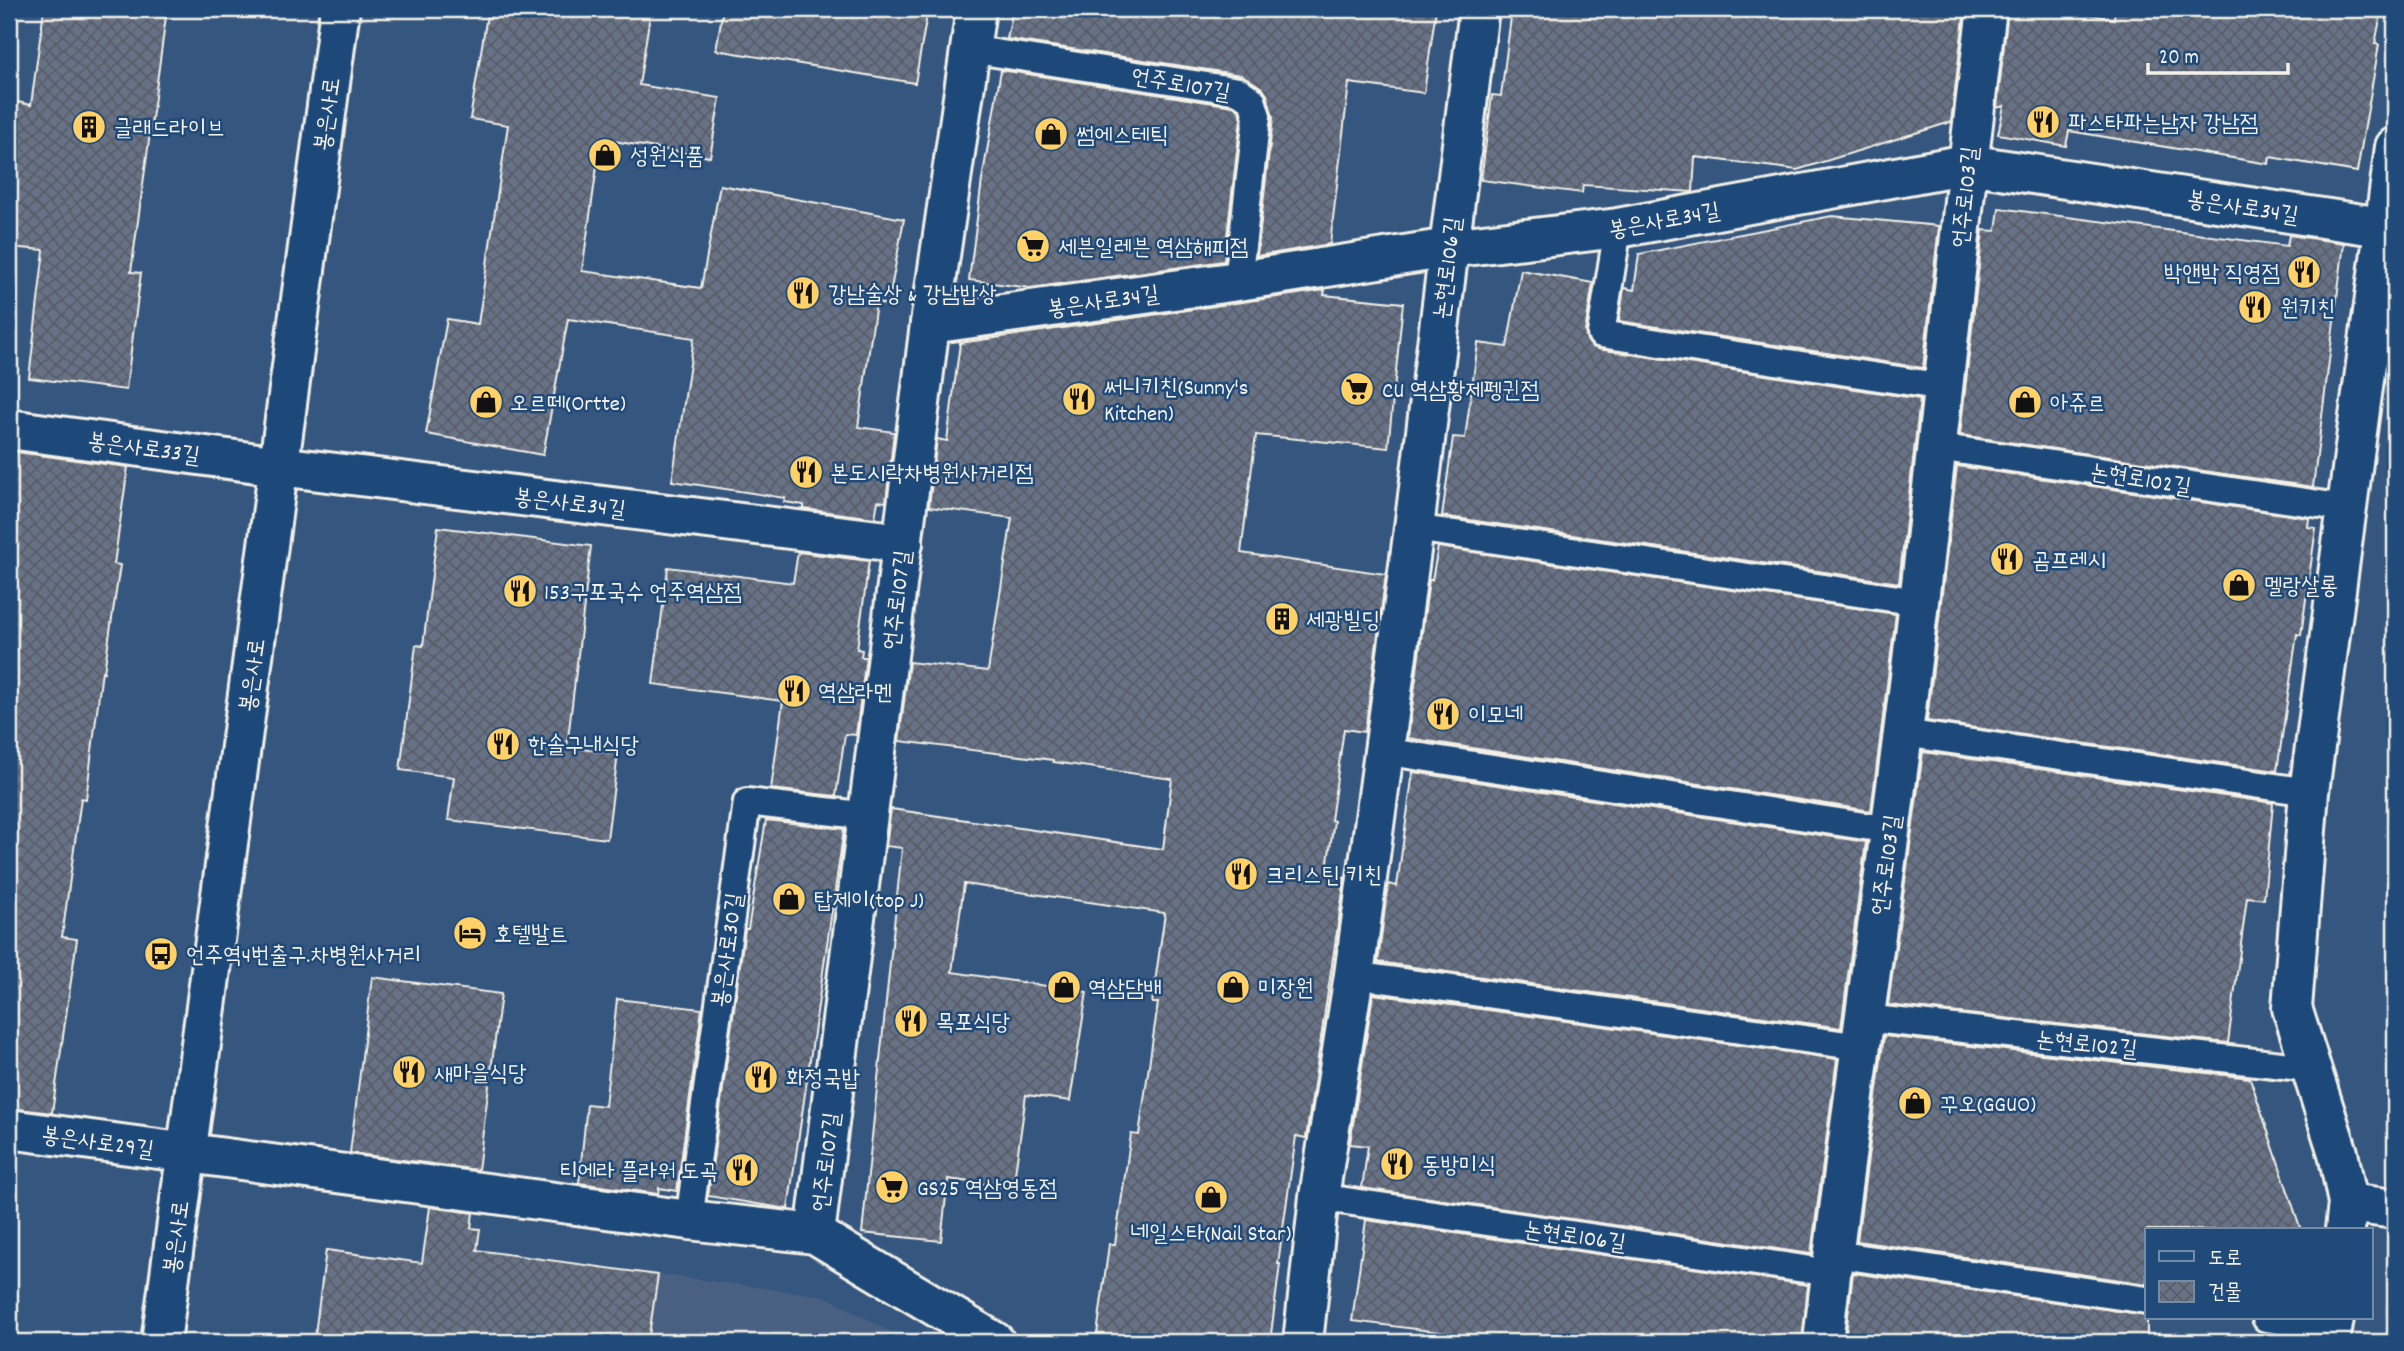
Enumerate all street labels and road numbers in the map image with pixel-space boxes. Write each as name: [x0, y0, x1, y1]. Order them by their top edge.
street label: 언주로107길: [1128, 61, 1233, 111]
street label: 봉은사로: [308, 76, 351, 153]
street label: 언주로103길: [1946, 145, 1989, 250]
street label: 봉은사로34길: [2184, 184, 2300, 235]
street label: 봉은사로34길: [1606, 196, 1723, 248]
street label: 논현로106길: [1427, 215, 1472, 321]
street label: 봉은사로34길: [1046, 279, 1161, 328]
street label: 봉은사로33길: [85, 426, 202, 475]
street label: 논현로102길: [2088, 457, 2193, 506]
street label: 봉은사로34길: [512, 482, 627, 529]
street label: 언주로107길: [877, 549, 922, 652]
street label: 봉은사로: [233, 637, 276, 714]
street label: 언주로103길: [1865, 813, 1912, 918]
street label: 봉은사로30길: [705, 891, 754, 1010]
street label: 논현로102길: [2034, 1025, 2139, 1068]
street label: 언주로107길: [806, 1111, 851, 1214]
street label: 봉은사로29길: [39, 1120, 156, 1169]
street label: 봉은사로: [157, 1199, 200, 1276]
street label: 논현로106길: [1521, 1215, 1628, 1262]

